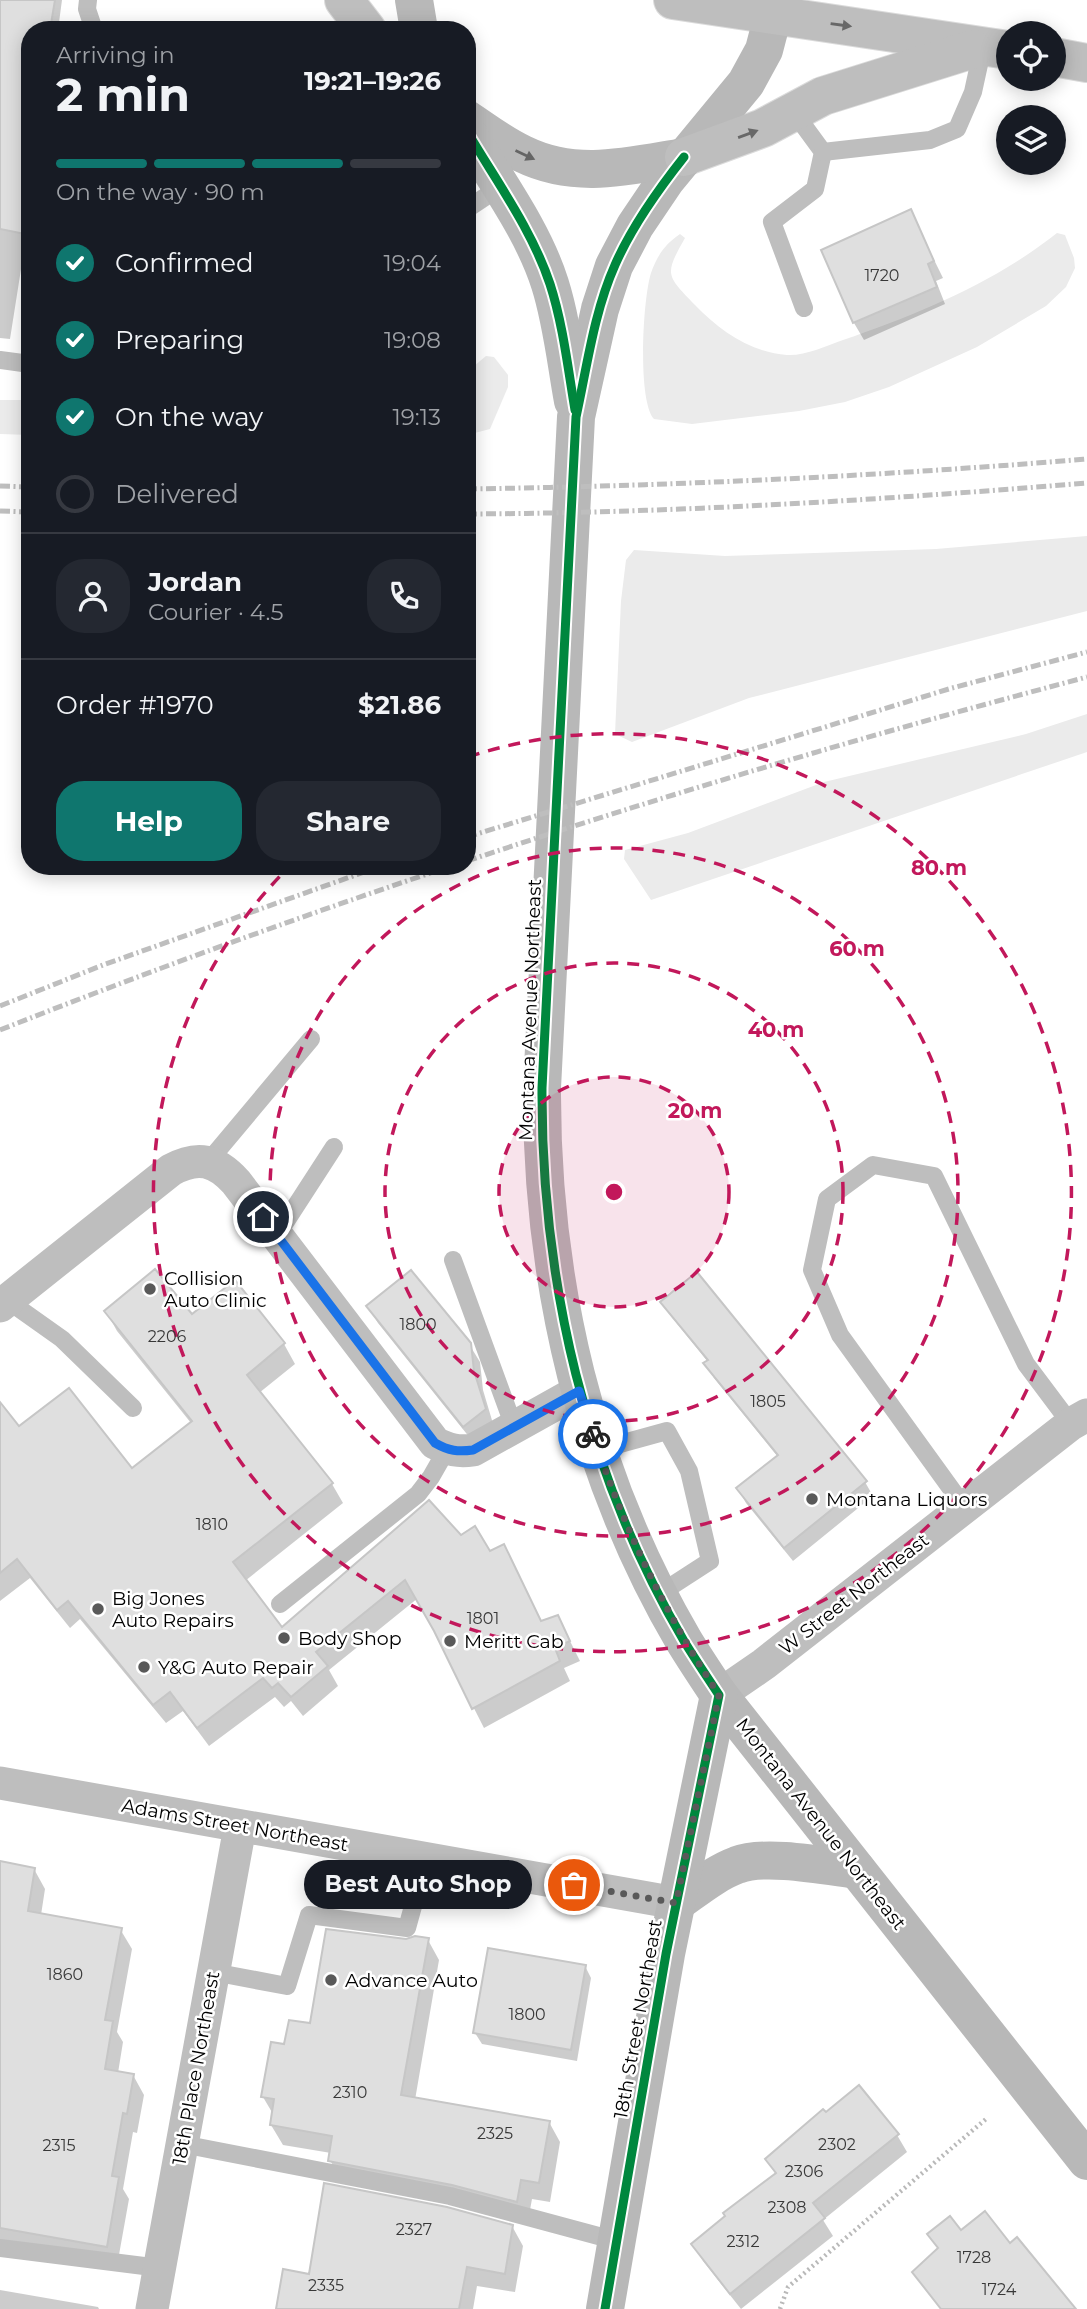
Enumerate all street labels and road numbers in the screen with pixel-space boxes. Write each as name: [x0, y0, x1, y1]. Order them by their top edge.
street label: Montana Avenue Northeast: [514, 878, 546, 1142]
street label: W Street Northeast: [775, 1528, 934, 1660]
street label: Montana Avenue Northeast: [731, 1714, 911, 1935]
street label: Adams Street Northeast: [120, 1794, 350, 1856]
street label: 18th Street Northeast: [609, 1917, 667, 2121]
street label: 18th Place Northeast: [168, 1969, 224, 2167]

